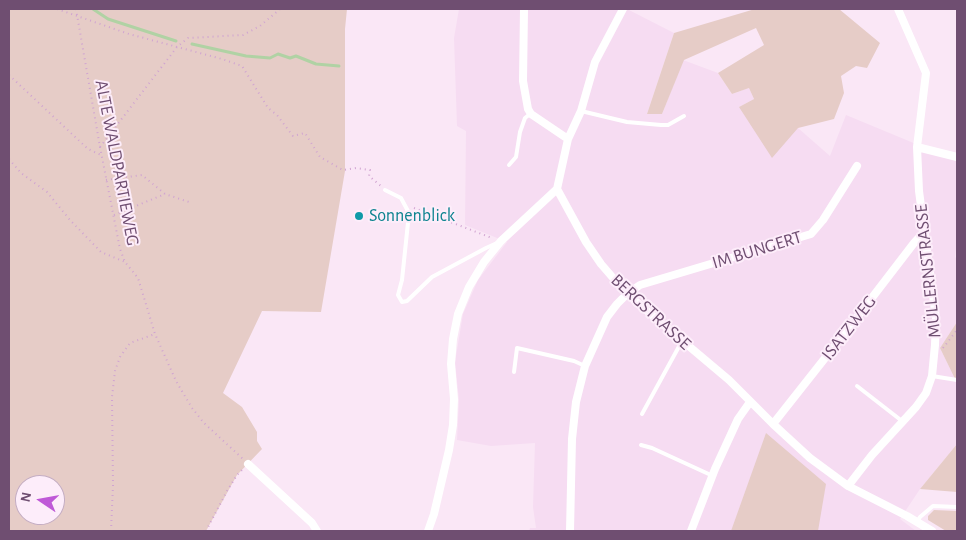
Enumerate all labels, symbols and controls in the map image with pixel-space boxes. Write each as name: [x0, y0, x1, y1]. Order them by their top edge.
street label: ALTE WALDPARTIEWEG: [90, 78, 144, 248]
street label: MÜLLERNSTRASSE: [910, 203, 946, 339]
place label: Sonnenblick: [369, 205, 455, 227]
marker: Sonnenblick: [353, 210, 365, 222]
street label: IM BUNGERT: [710, 226, 804, 274]
street label: BERGSTRASSE: [606, 269, 696, 355]
street label: ISATZWEG: [817, 291, 881, 365]
north arrow: [15, 475, 65, 525]
text: N: [18, 491, 34, 503]

